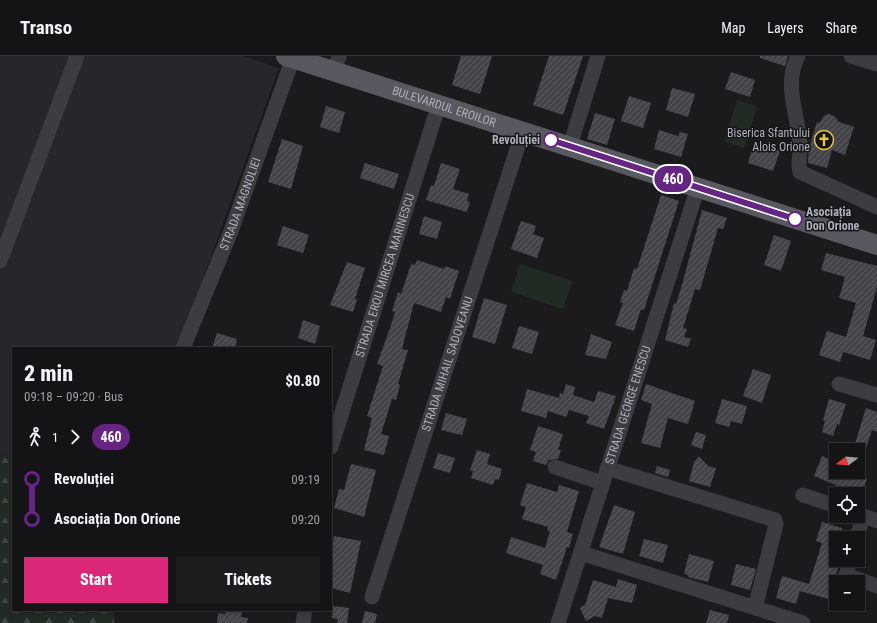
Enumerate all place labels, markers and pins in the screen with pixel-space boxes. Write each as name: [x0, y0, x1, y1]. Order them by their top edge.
place label: Biserica Sfantului Alois Orione: [727, 126, 810, 154]
church icon: Biserica Sfantului Alois Orione: [813, 129, 835, 151]
marker: Revoluției: [543, 132, 559, 148]
place label: Revoluției: [492, 133, 540, 148]
place label: Asociația Don Orione: [806, 205, 860, 233]
marker: Asociația Don Orione: [787, 211, 803, 227]

